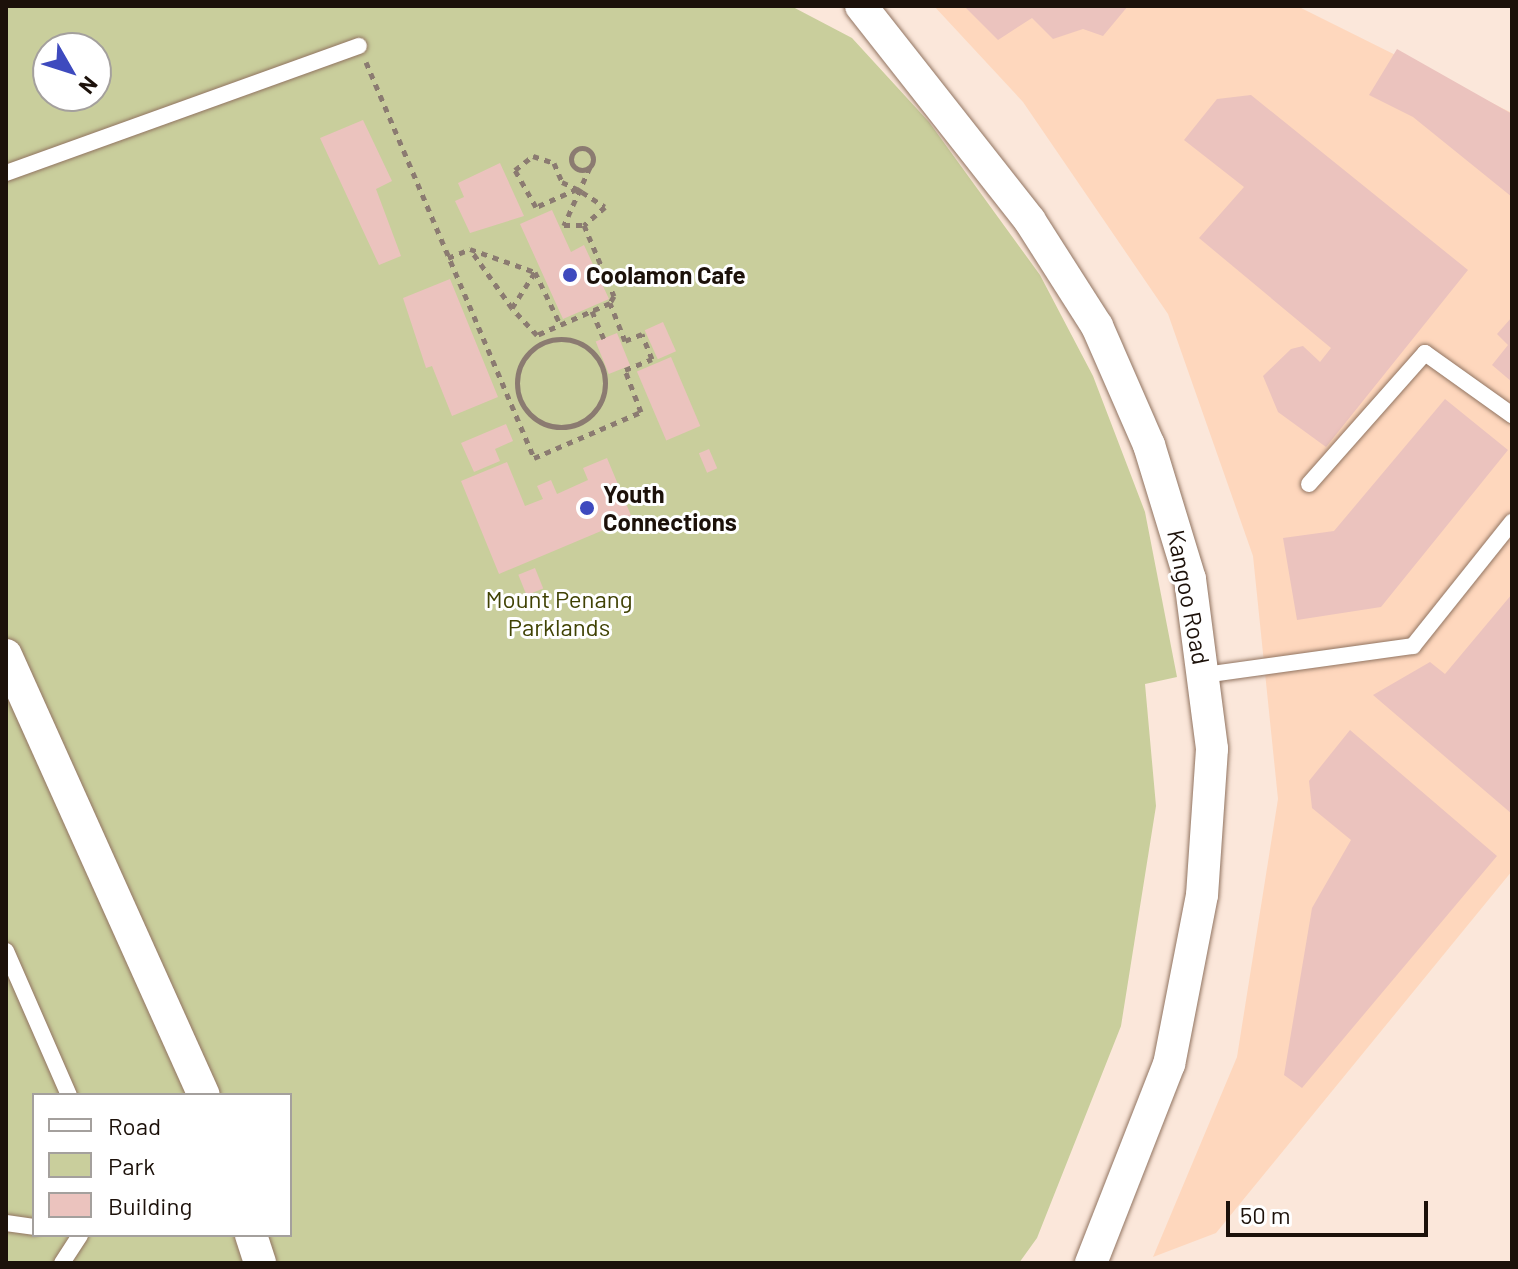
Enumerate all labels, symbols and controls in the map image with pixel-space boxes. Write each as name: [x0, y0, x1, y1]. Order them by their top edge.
north arrow: [32, 32, 112, 112]
text: N: [74, 72, 104, 100]
place label: Coolamon Cafe: [586, 261, 746, 289]
marker: Coolamon Cafe: [561, 266, 579, 284]
place label: Youth Connections: [603, 480, 737, 536]
marker: Youth Connections: [578, 499, 596, 517]
street label: Kangoo Road: [1162, 527, 1216, 667]
park label: Mount Penang Parklands: [485, 585, 633, 641]
legend: [32, 1093, 292, 1237]
text: Road: [108, 1111, 161, 1140]
text: Park: [108, 1151, 155, 1180]
scale bar: [1230, 1185, 1432, 1235]
text: Building: [108, 1191, 192, 1220]
text: 50 m: [1240, 1200, 1291, 1229]

